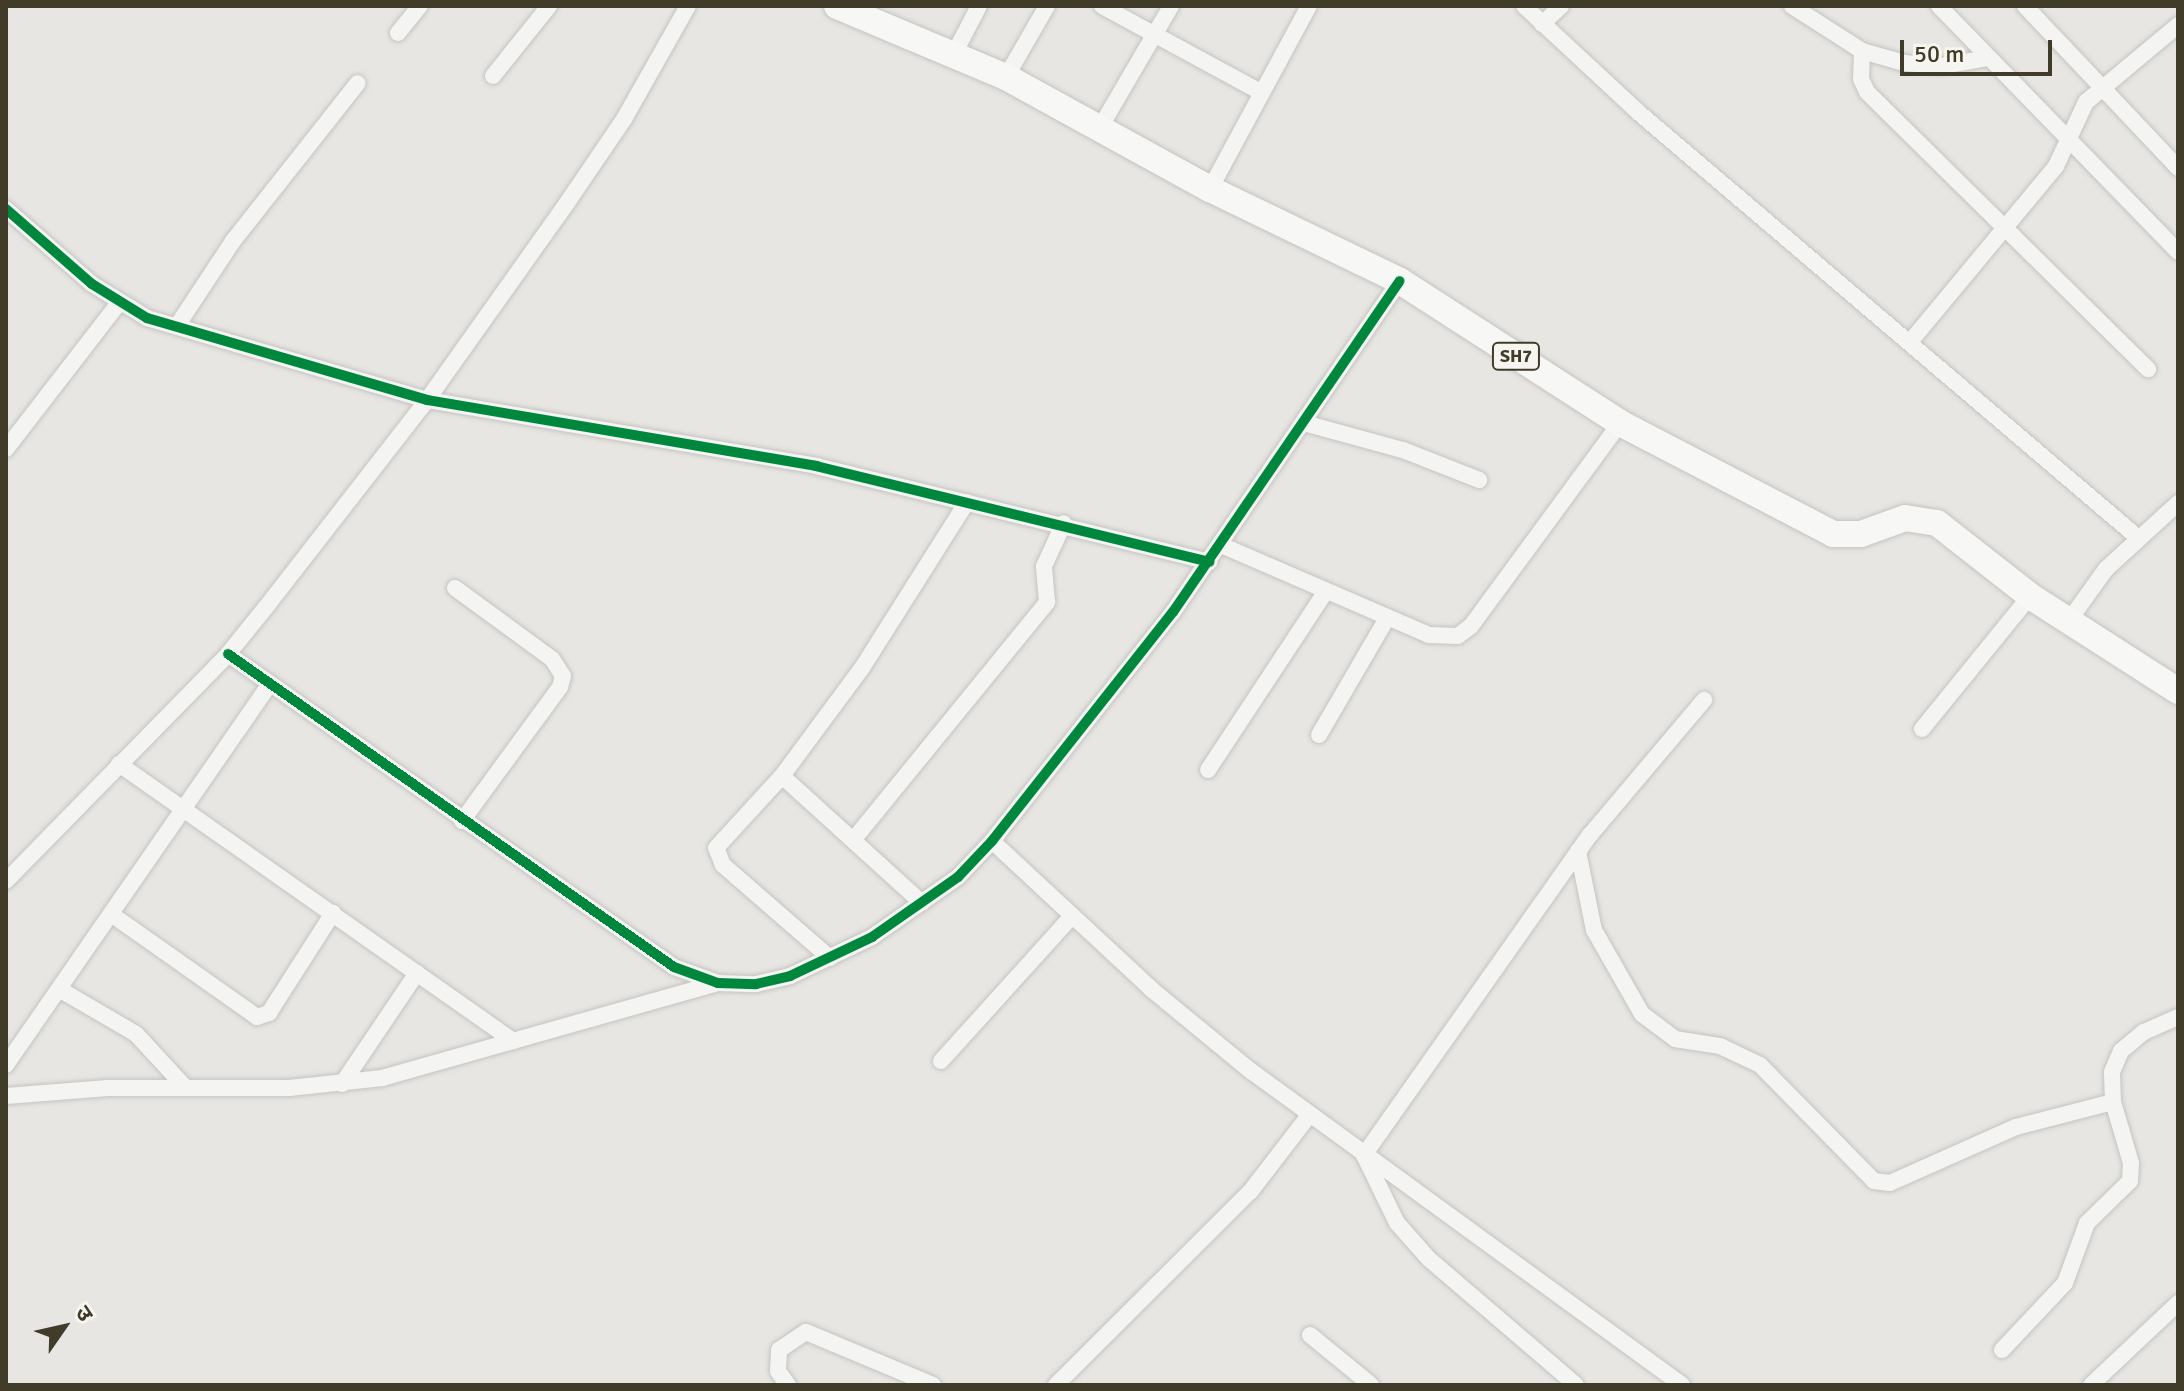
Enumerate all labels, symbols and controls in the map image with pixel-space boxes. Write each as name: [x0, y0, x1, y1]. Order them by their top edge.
scale bar: [1904, 24, 2056, 74]
text: 50 m: [1914, 39, 1964, 69]
road number: SH7: [1490, 342, 1542, 370]
north arrow: [24, 1287, 104, 1367]
text: उ: [70, 1300, 99, 1326]

